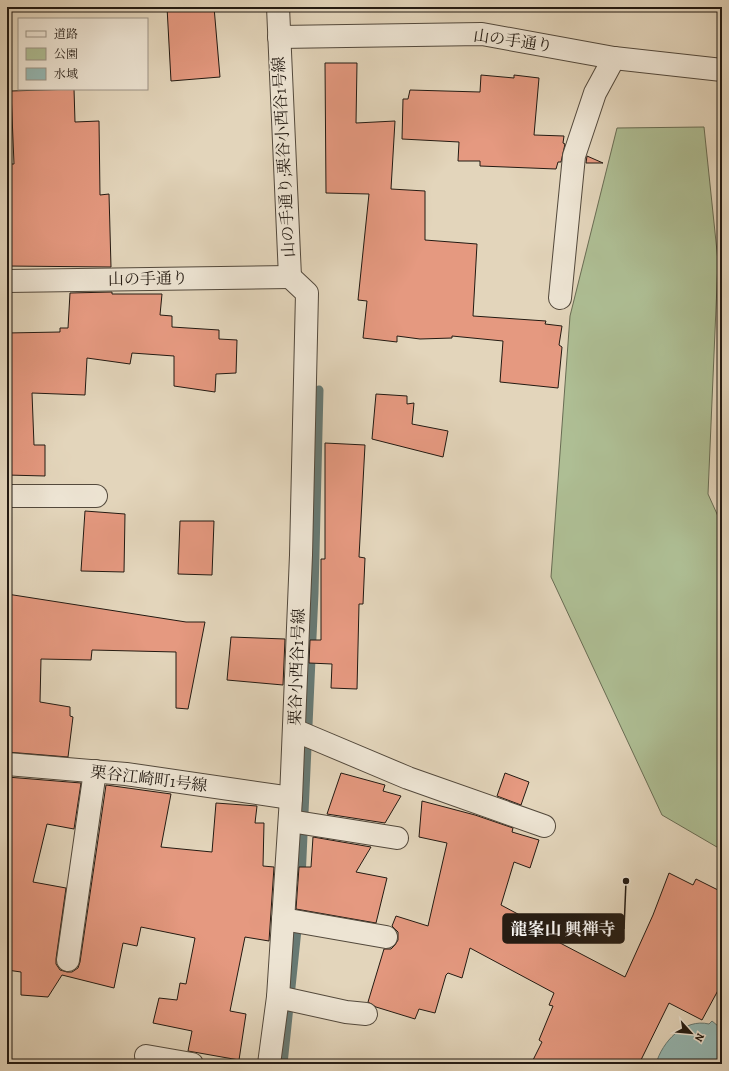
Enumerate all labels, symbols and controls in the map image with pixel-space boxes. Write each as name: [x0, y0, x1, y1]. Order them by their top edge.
legend: [18, 18, 148, 90]
street label: 山の手通り: [472, 25, 554, 57]
text: 道路: [54, 26, 78, 42]
text: 公園: [54, 46, 78, 62]
street label: 山の手通り;栗谷小西谷1号線: [268, 56, 300, 258]
text: 水域: [54, 66, 78, 82]
street label: 山の手通り: [108, 267, 188, 291]
street label: 栗谷小西谷1号線: [284, 608, 310, 726]
street label: 栗谷江崎町1号線: [89, 761, 209, 797]
callout: 龍峯山 興禅寺: [503, 914, 624, 943]
text: 龍峯山 興禅寺: [511, 918, 615, 941]
north arrow: [671, 1013, 711, 1053]
text: N: [691, 1030, 708, 1044]

